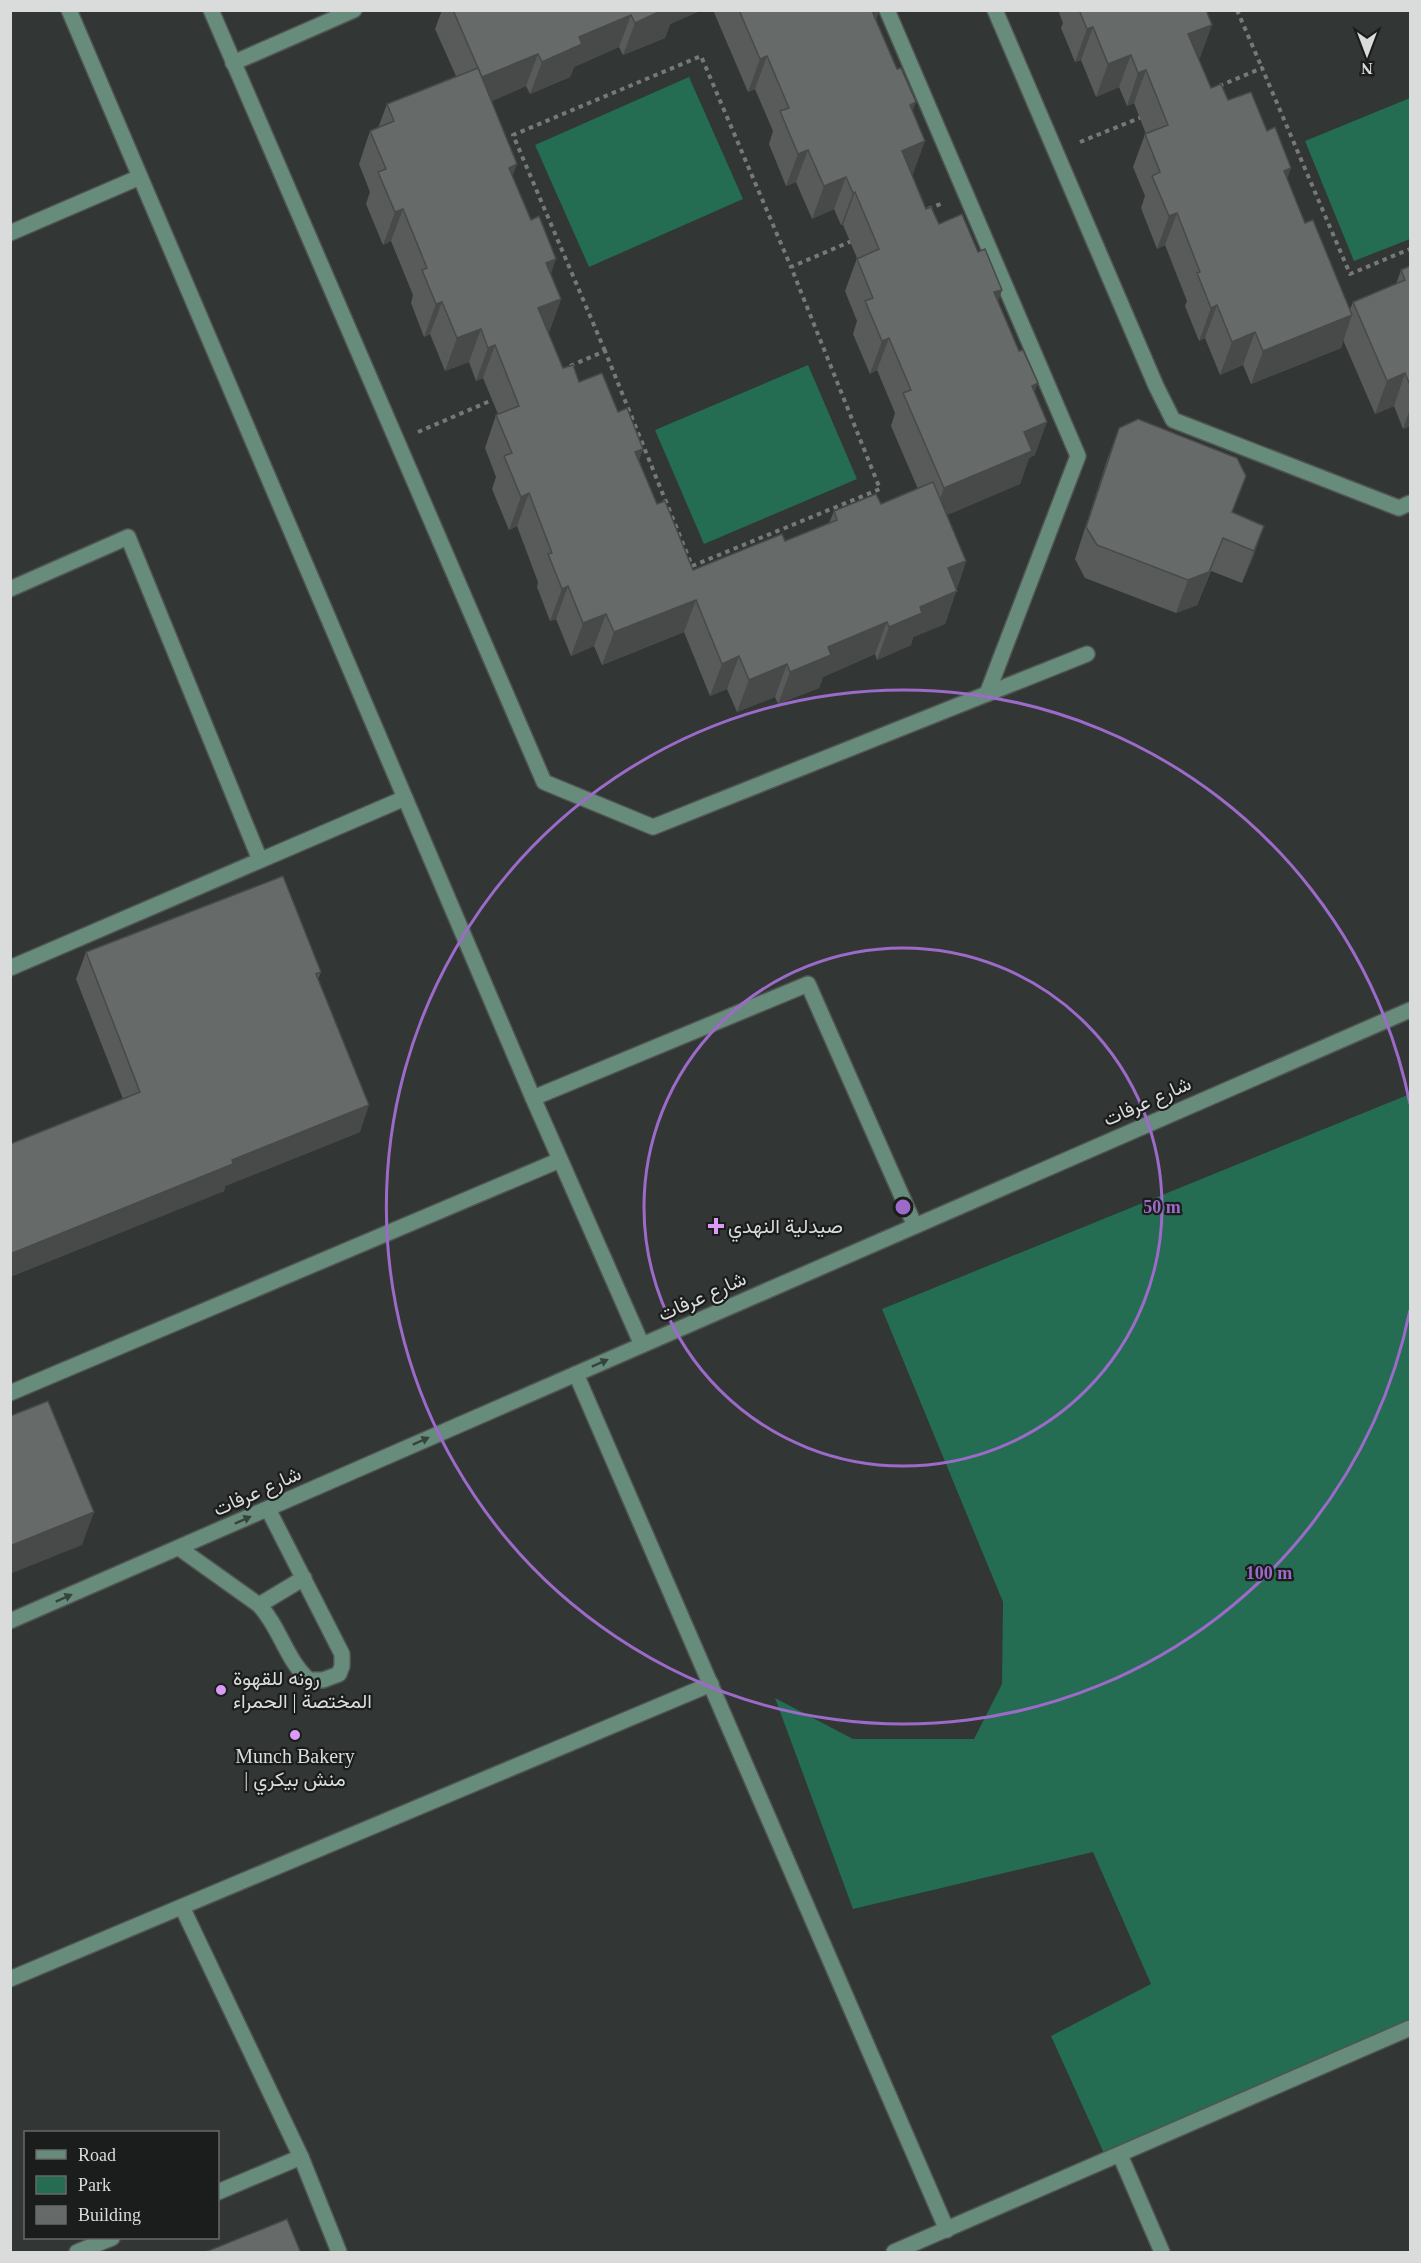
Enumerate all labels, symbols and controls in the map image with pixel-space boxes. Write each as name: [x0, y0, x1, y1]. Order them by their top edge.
north arrow: [1337, 24, 1397, 84]
text: N: [1361, 60, 1373, 77]
street label: شارع عرفات: [1100, 1072, 1196, 1133]
centre of rings: [893, 1197, 913, 1217]
text: 50 m: [1143, 1197, 1181, 1217]
place label: صيدلية النهدي: [728, 1215, 843, 1243]
marker: صيدلية النهدي: [709, 1219, 723, 1233]
street label: شارع عرفات: [655, 1267, 751, 1328]
one-way arrow: [591, 1358, 609, 1367]
one-way arrow: [413, 1437, 430, 1446]
street label: شارع عرفات: [210, 1462, 306, 1523]
one-way arrow: [234, 1515, 251, 1524]
text: 100 m: [1246, 1563, 1292, 1583]
one-way arrow: [55, 1593, 73, 1602]
place label: رونه للقهوة المختصة | الحمراء: [233, 1667, 372, 1714]
marker: رونه للقهوة المختصة | الحمراء: [214, 1683, 228, 1697]
marker: Munch Bakery | منش بيكري: [288, 1728, 302, 1742]
place label: Munch Bakery | منش بيكري: [235, 1745, 355, 1796]
legend: [24, 2131, 219, 2239]
text: Road: [78, 2145, 116, 2165]
text: Park: [78, 2175, 111, 2195]
text: Building: [78, 2205, 141, 2225]

